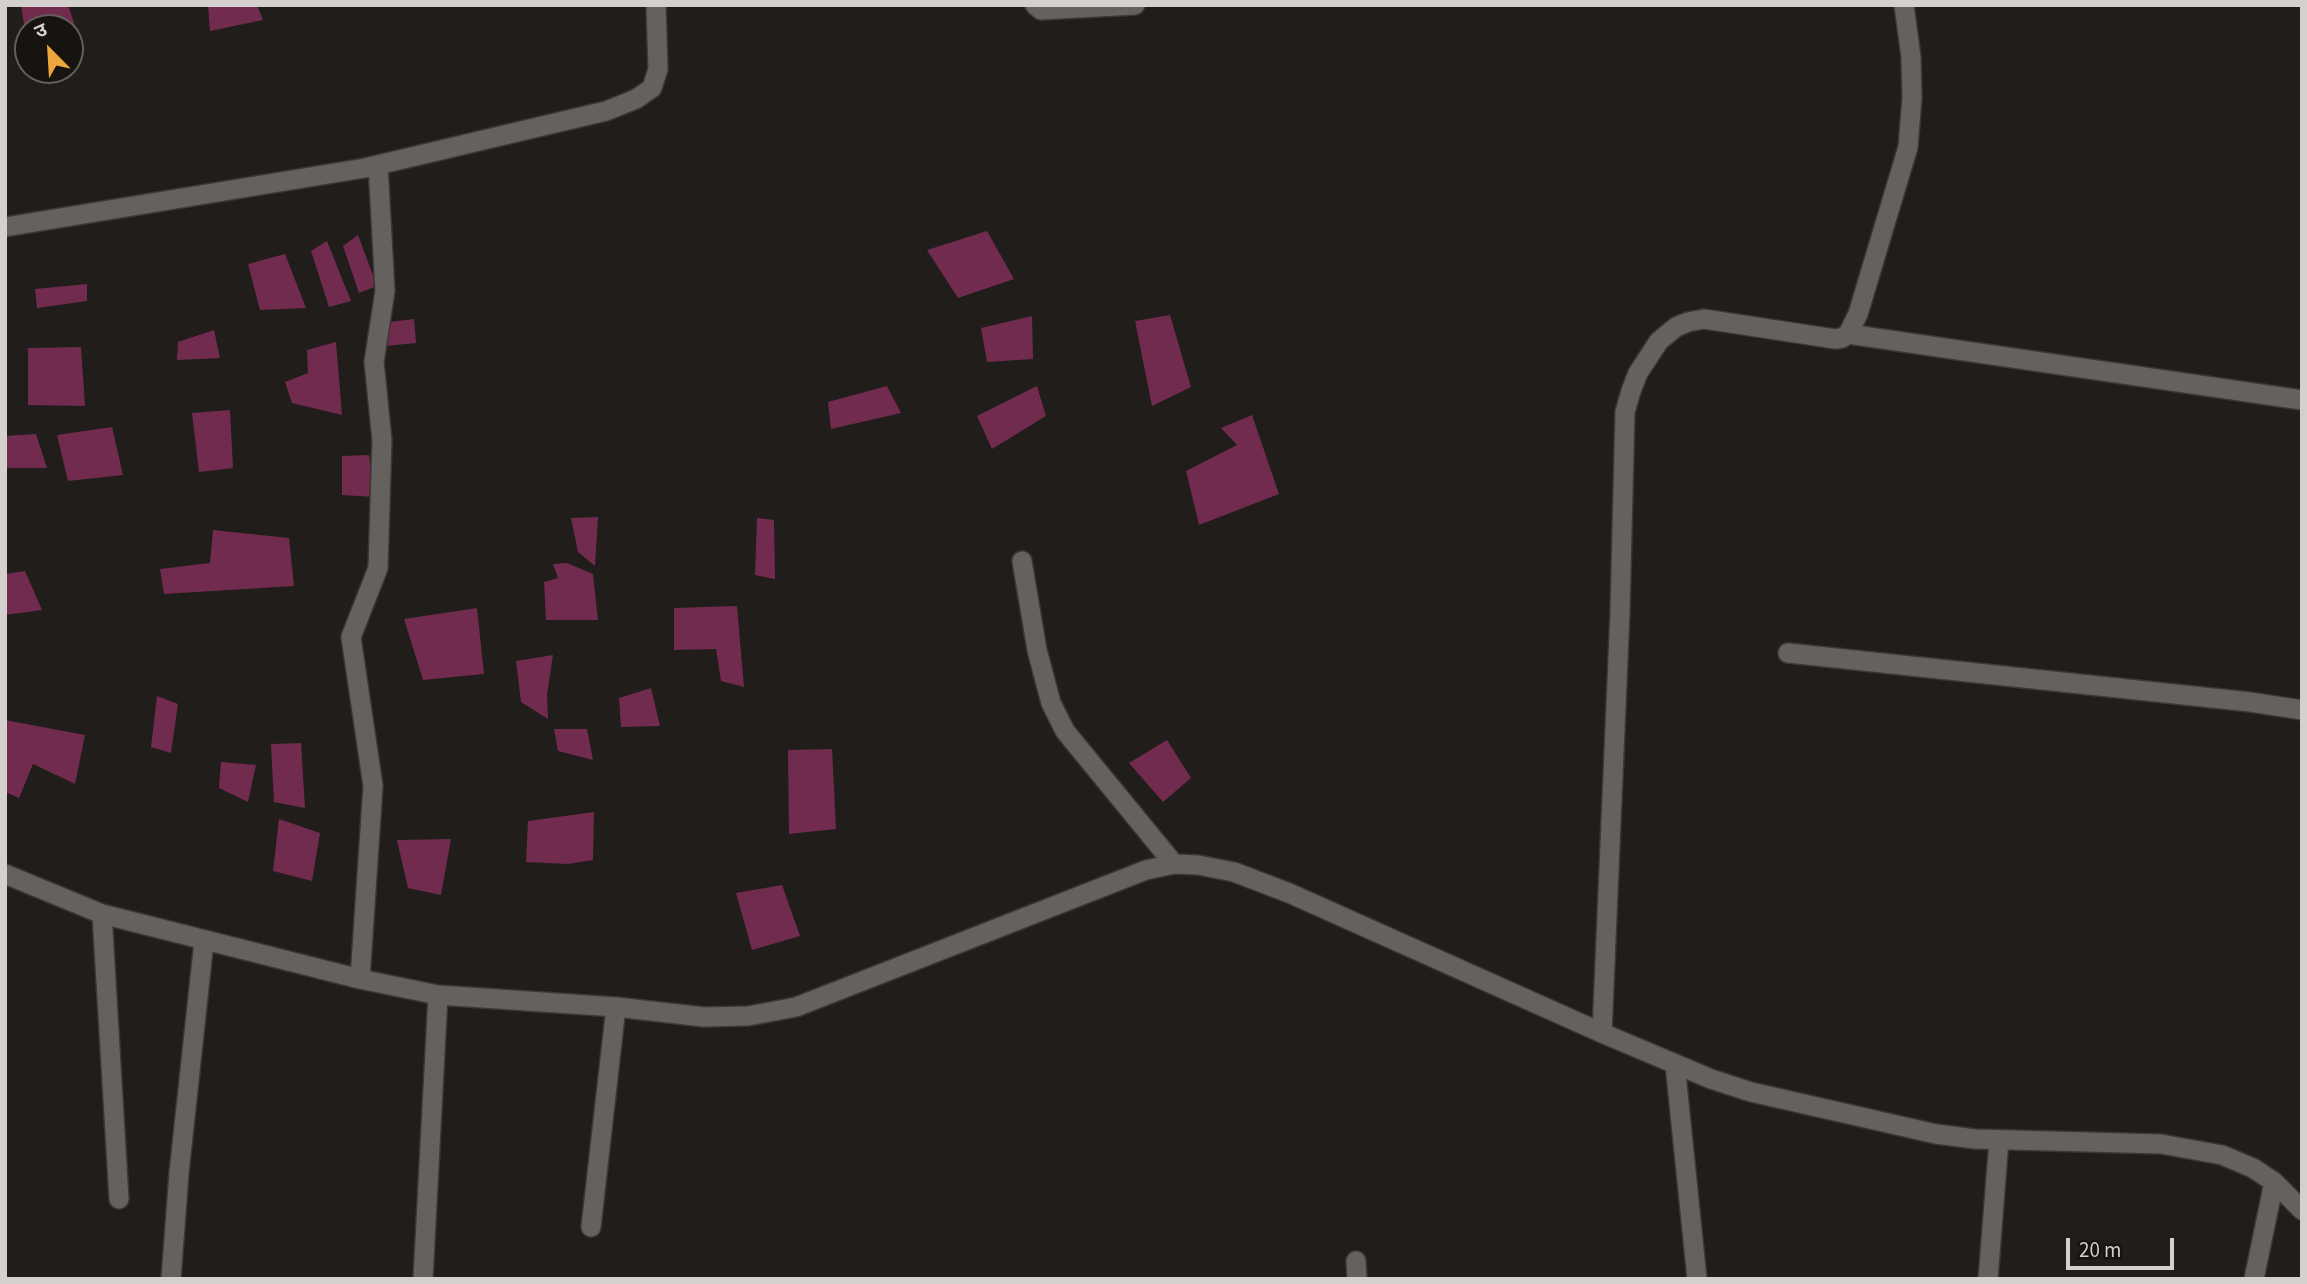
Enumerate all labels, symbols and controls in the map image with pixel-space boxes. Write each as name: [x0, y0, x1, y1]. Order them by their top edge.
north arrow: [14, 14, 84, 84]
text: उ: [30, 17, 52, 46]
scale bar: [2069, 1224, 2178, 1268]
text: 20 m: [2079, 1235, 2121, 1265]

